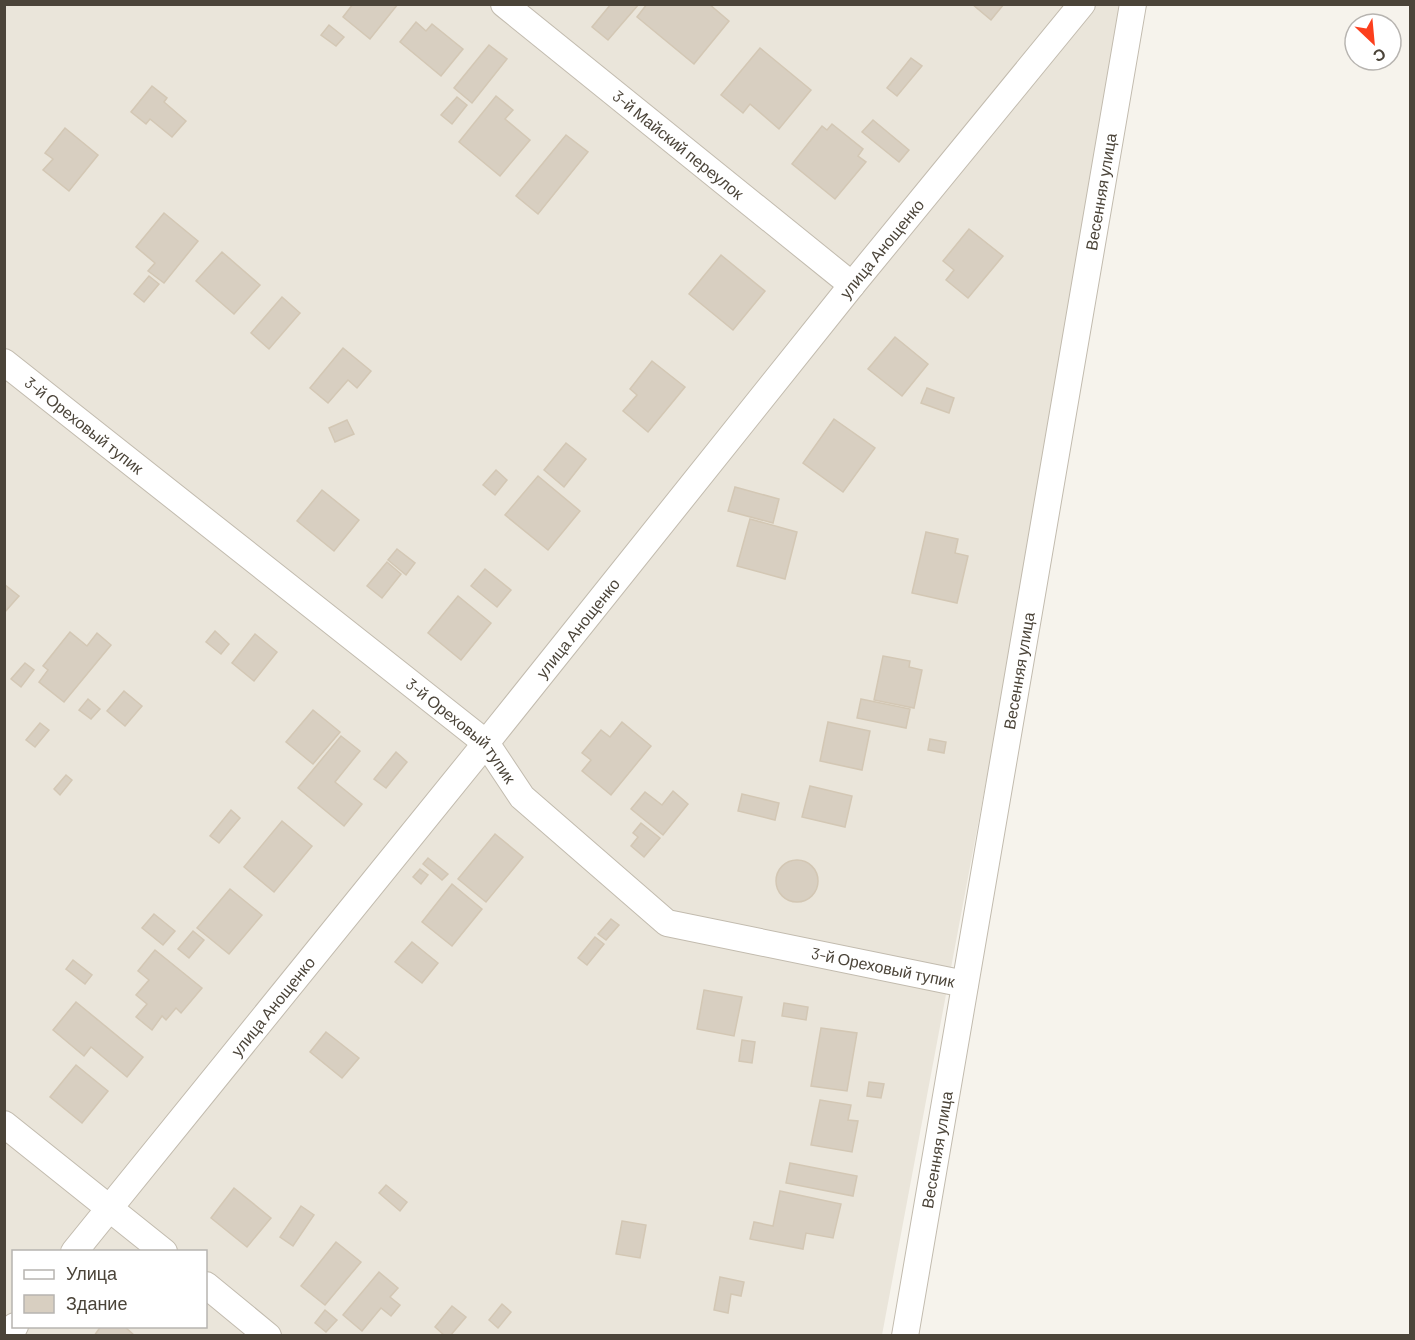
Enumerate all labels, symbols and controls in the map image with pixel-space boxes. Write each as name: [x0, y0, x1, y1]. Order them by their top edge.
north arrow: [1343, 12, 1403, 72]
text: С: [1370, 45, 1389, 67]
street label: 3-й Майский переулок: [609, 86, 749, 203]
street label: Весенняя улица: [1081, 131, 1120, 252]
street label: улица Анощенко: [835, 195, 927, 302]
street label: 3-й Ореховый тупик: [21, 372, 148, 478]
street label: улица Анощенко: [532, 574, 623, 681]
street label: Весенняя улица: [999, 610, 1038, 731]
street label: 3-й Ореховый тупик: [403, 674, 521, 787]
street label: 3-й Ореховый тупик: [810, 943, 957, 991]
street label: улица Анощенко: [227, 952, 318, 1060]
street label: Весенняя улица: [917, 1089, 956, 1210]
legend: [12, 1250, 207, 1328]
text: Улица: [66, 1262, 118, 1284]
text: Здание: [66, 1292, 127, 1314]

